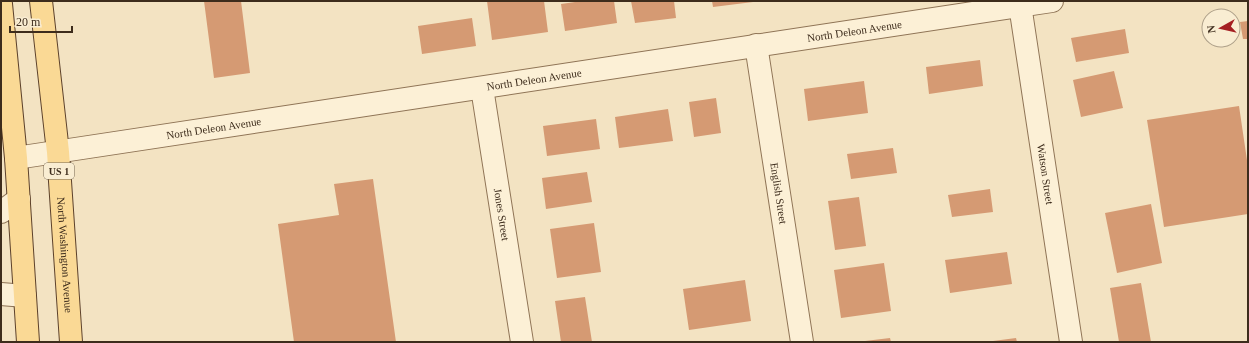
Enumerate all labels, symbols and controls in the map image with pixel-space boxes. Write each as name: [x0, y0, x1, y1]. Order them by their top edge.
scale bar: [10, 8, 72, 34]
north arrow: [1201, 8, 1241, 48]
text: 20 m: [16, 15, 41, 29]
street label: North Deleon Avenue: [806, 18, 903, 44]
text: N: [1205, 25, 1218, 34]
street label: North Deleon Avenue: [486, 66, 582, 93]
street label: North Deleon Avenue: [165, 115, 262, 141]
street label: Watson Street: [1035, 143, 1056, 205]
street label: English Street: [768, 162, 790, 225]
road number: US 1: [44, 163, 74, 179]
street label: Jones Street: [492, 187, 512, 242]
street label: North Washington Avenue: [55, 196, 75, 313]

